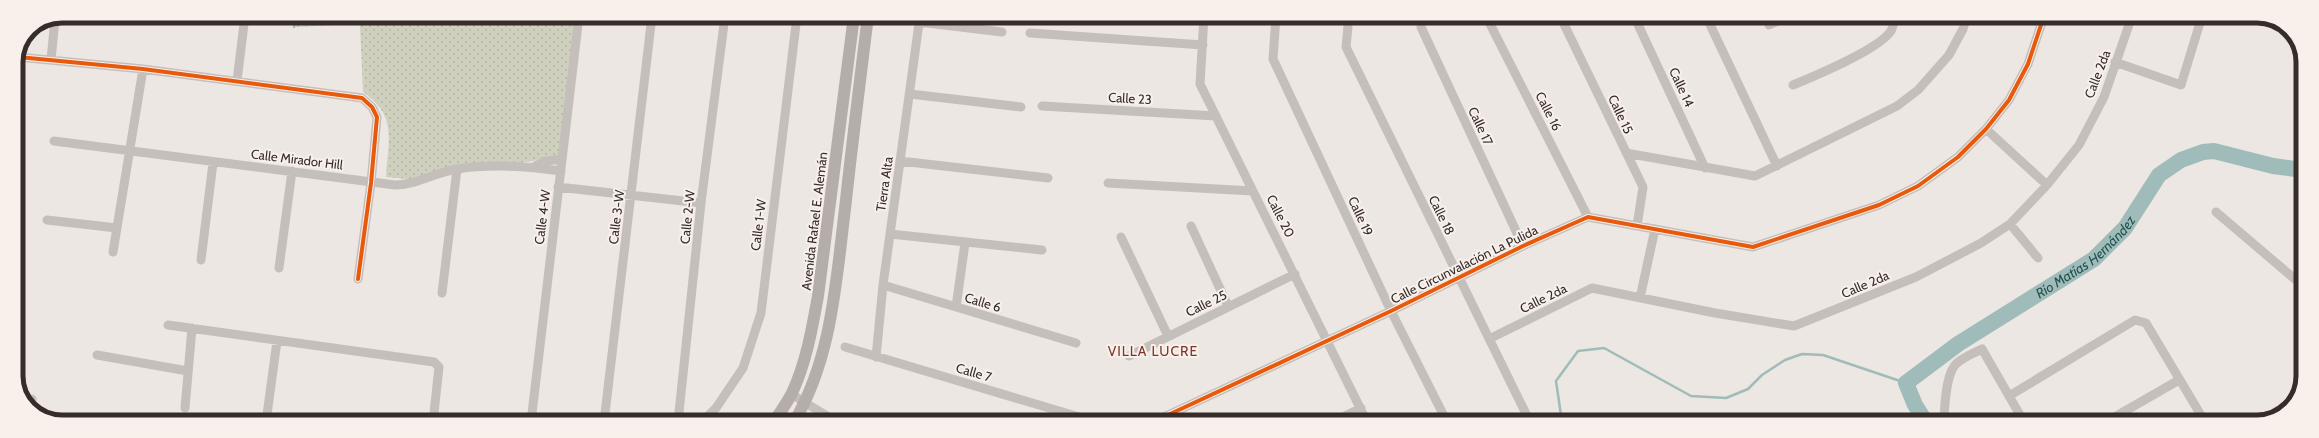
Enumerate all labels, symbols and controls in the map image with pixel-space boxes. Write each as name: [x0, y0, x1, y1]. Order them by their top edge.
street label: Calle 2da: [2081, 47, 2114, 100]
street label: Calle 14: [1666, 65, 1698, 110]
street label: Calle 23: [1108, 89, 1152, 107]
street label: Calle 16: [1532, 89, 1566, 133]
street label: Calle 15: [1605, 92, 1637, 136]
street label: Calle 17: [1465, 104, 1497, 148]
street label: Calle Mirador Hill: [250, 145, 344, 173]
street label: Avenida Rafael E. Alemán: [798, 151, 830, 291]
street label: Tierra Alta: [872, 155, 896, 212]
street label: Calle 4-W: [531, 188, 553, 245]
street label: Calle 3-W: [605, 188, 627, 245]
street label: Calle 2-W: [676, 189, 698, 245]
street label: Calle 20: [1263, 192, 1299, 240]
street label: Calle 18: [1426, 193, 1458, 237]
street label: Calle 19: [1345, 194, 1377, 238]
street label: Calle 1-W: [747, 198, 769, 252]
water label: Río Matías Hernández: [2032, 212, 2140, 302]
street label: Calle Circunvalación La Pulida: [1388, 221, 1541, 307]
street label: Calle 2da: [1839, 267, 1892, 301]
street label: Calle 2da: [1517, 279, 1570, 316]
street label: Calle 25: [1183, 286, 1229, 320]
street label: Calle 6: [963, 289, 1003, 315]
district label: VILLA LUCRE: [1108, 342, 1198, 360]
street label: Calle 7: [954, 359, 994, 385]

